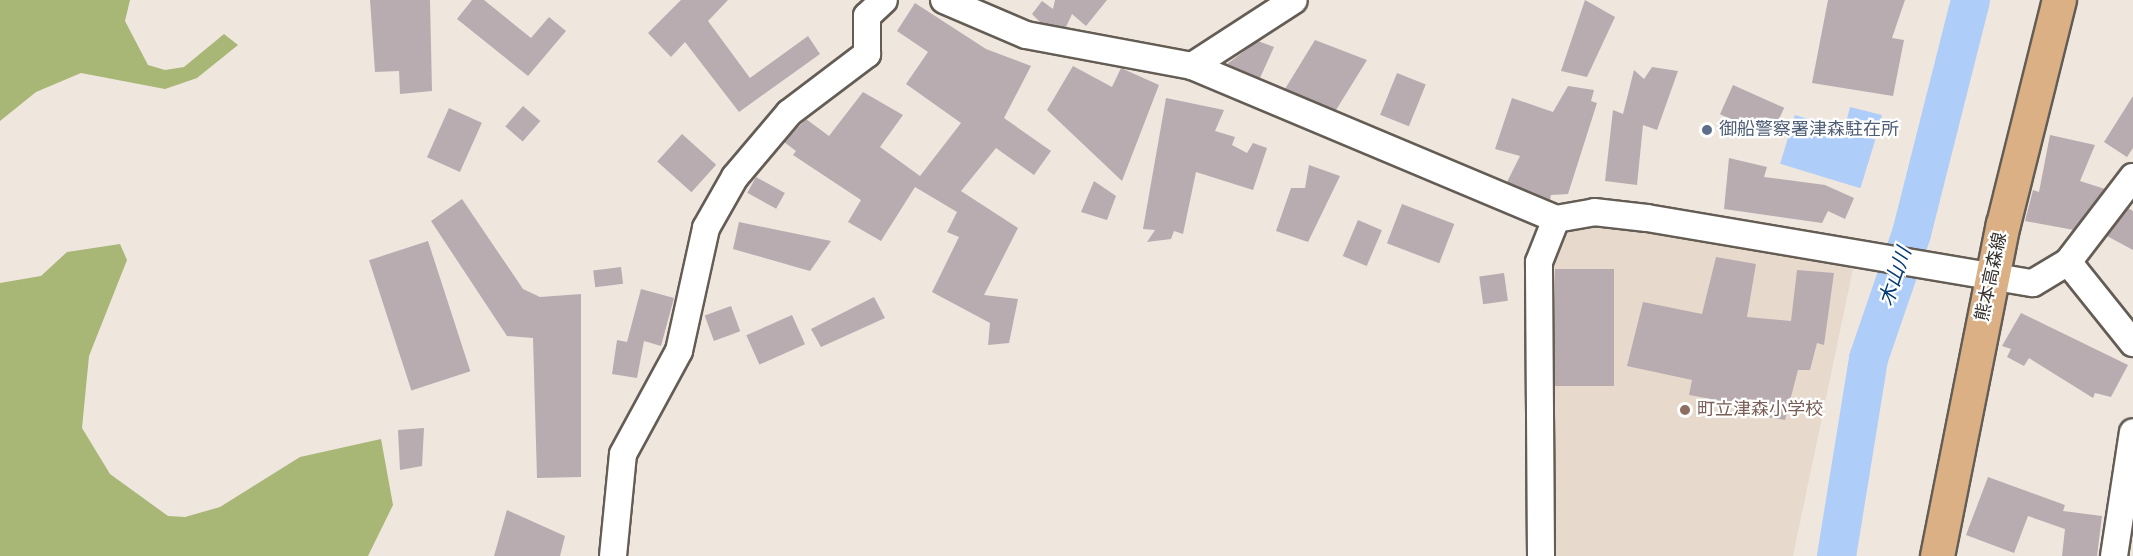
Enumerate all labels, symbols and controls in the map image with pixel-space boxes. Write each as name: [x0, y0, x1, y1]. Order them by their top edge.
place label: 御船警察署津森駐在所: [1719, 119, 1899, 141]
marker: 御船警察署津森駐在所: [1700, 123, 1714, 137]
street label: 熊本高森線: [1972, 231, 2012, 323]
water label: 木山川: [1875, 245, 1917, 309]
place label: 町立津森小学校: [1697, 399, 1823, 421]
marker: 町立津森小学校: [1678, 403, 1692, 417]

